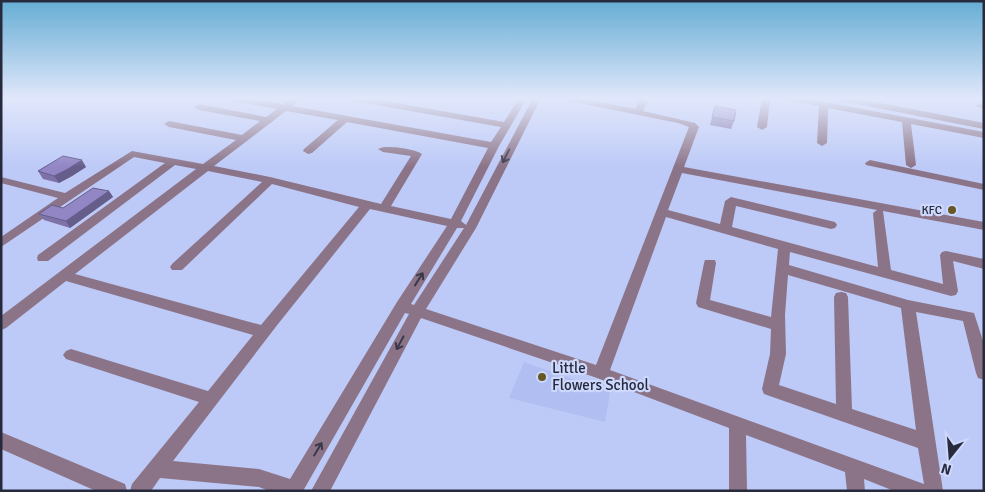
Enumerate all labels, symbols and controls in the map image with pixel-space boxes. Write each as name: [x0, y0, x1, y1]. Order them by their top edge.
one-way arrow: [501, 149, 511, 164]
place label: KFC: [921, 203, 942, 218]
marker: KFC: [946, 204, 958, 216]
one-way arrow: [415, 273, 425, 287]
one-way arrow: [395, 336, 405, 351]
place label: Little Flowers School: [552, 359, 649, 394]
marker: Little Flowers School: [536, 371, 548, 383]
north arrow: [925, 432, 975, 482]
one-way arrow: [314, 442, 324, 456]
text: N: [939, 459, 953, 479]

